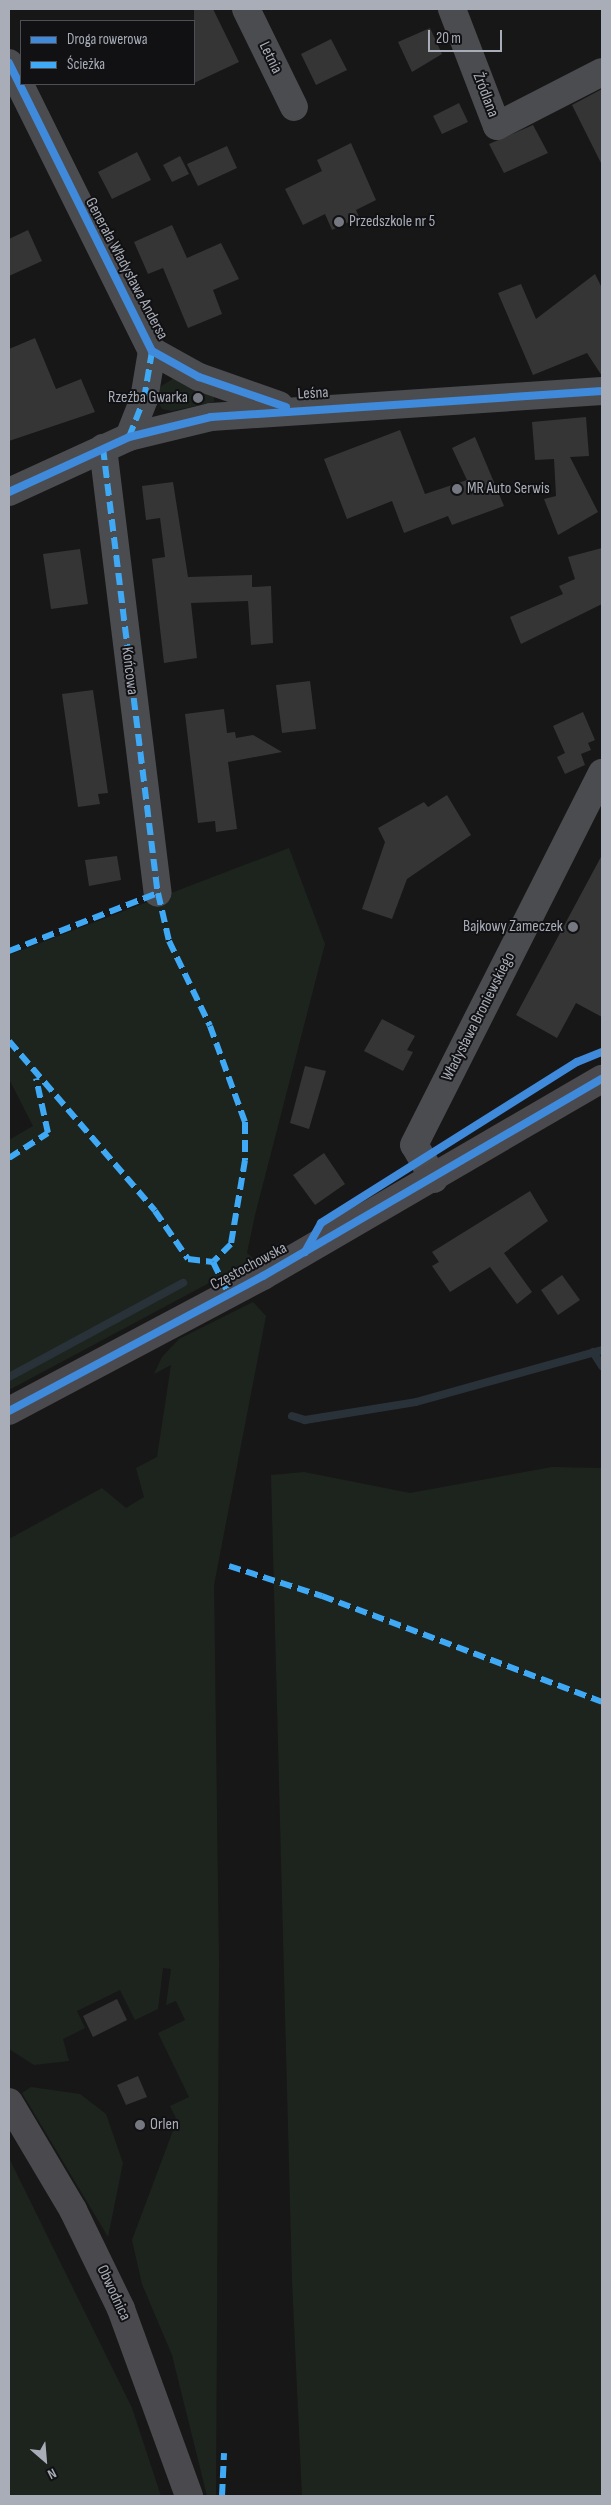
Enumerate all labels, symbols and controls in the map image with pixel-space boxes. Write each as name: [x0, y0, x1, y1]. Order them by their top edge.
legend: [20, 20, 195, 85]
scale bar: [431, 20, 505, 52]
text: 20 m: [436, 29, 461, 48]
text: Droga rowerowa: [67, 30, 147, 49]
street label: Letnia: [254, 39, 286, 77]
text: Ścieżka: [67, 55, 105, 74]
street label: Źródlana: [468, 70, 502, 120]
street label: Generała Władysława Andersa: [80, 195, 172, 343]
place label: Przedszkole nr 5: [349, 212, 435, 232]
marker: Przedszkole nr 5: [333, 216, 345, 228]
street label: Leśna: [297, 384, 329, 404]
place label: Rzeźba Gwarka: [108, 388, 188, 408]
marker: Rzeźba Gwarka: [192, 392, 204, 404]
place label: MR Auto Serwis: [467, 479, 550, 499]
marker: MR Auto Serwis: [451, 483, 463, 495]
street label: Końcowa: [117, 646, 141, 696]
place label: Bajkowy Zameczek: [463, 917, 563, 937]
marker: Bajkowy Zameczek: [567, 921, 579, 933]
street label: Władysława Broniewskiego: [438, 949, 520, 1085]
street label: Częstochowska: [208, 1239, 290, 1295]
place label: Orlen: [150, 2115, 179, 2135]
marker: Orlen: [134, 2119, 146, 2131]
street label: Obwodnica: [92, 2262, 134, 2324]
north arrow: [20, 2435, 70, 2485]
text: N: [45, 2465, 59, 2483]

